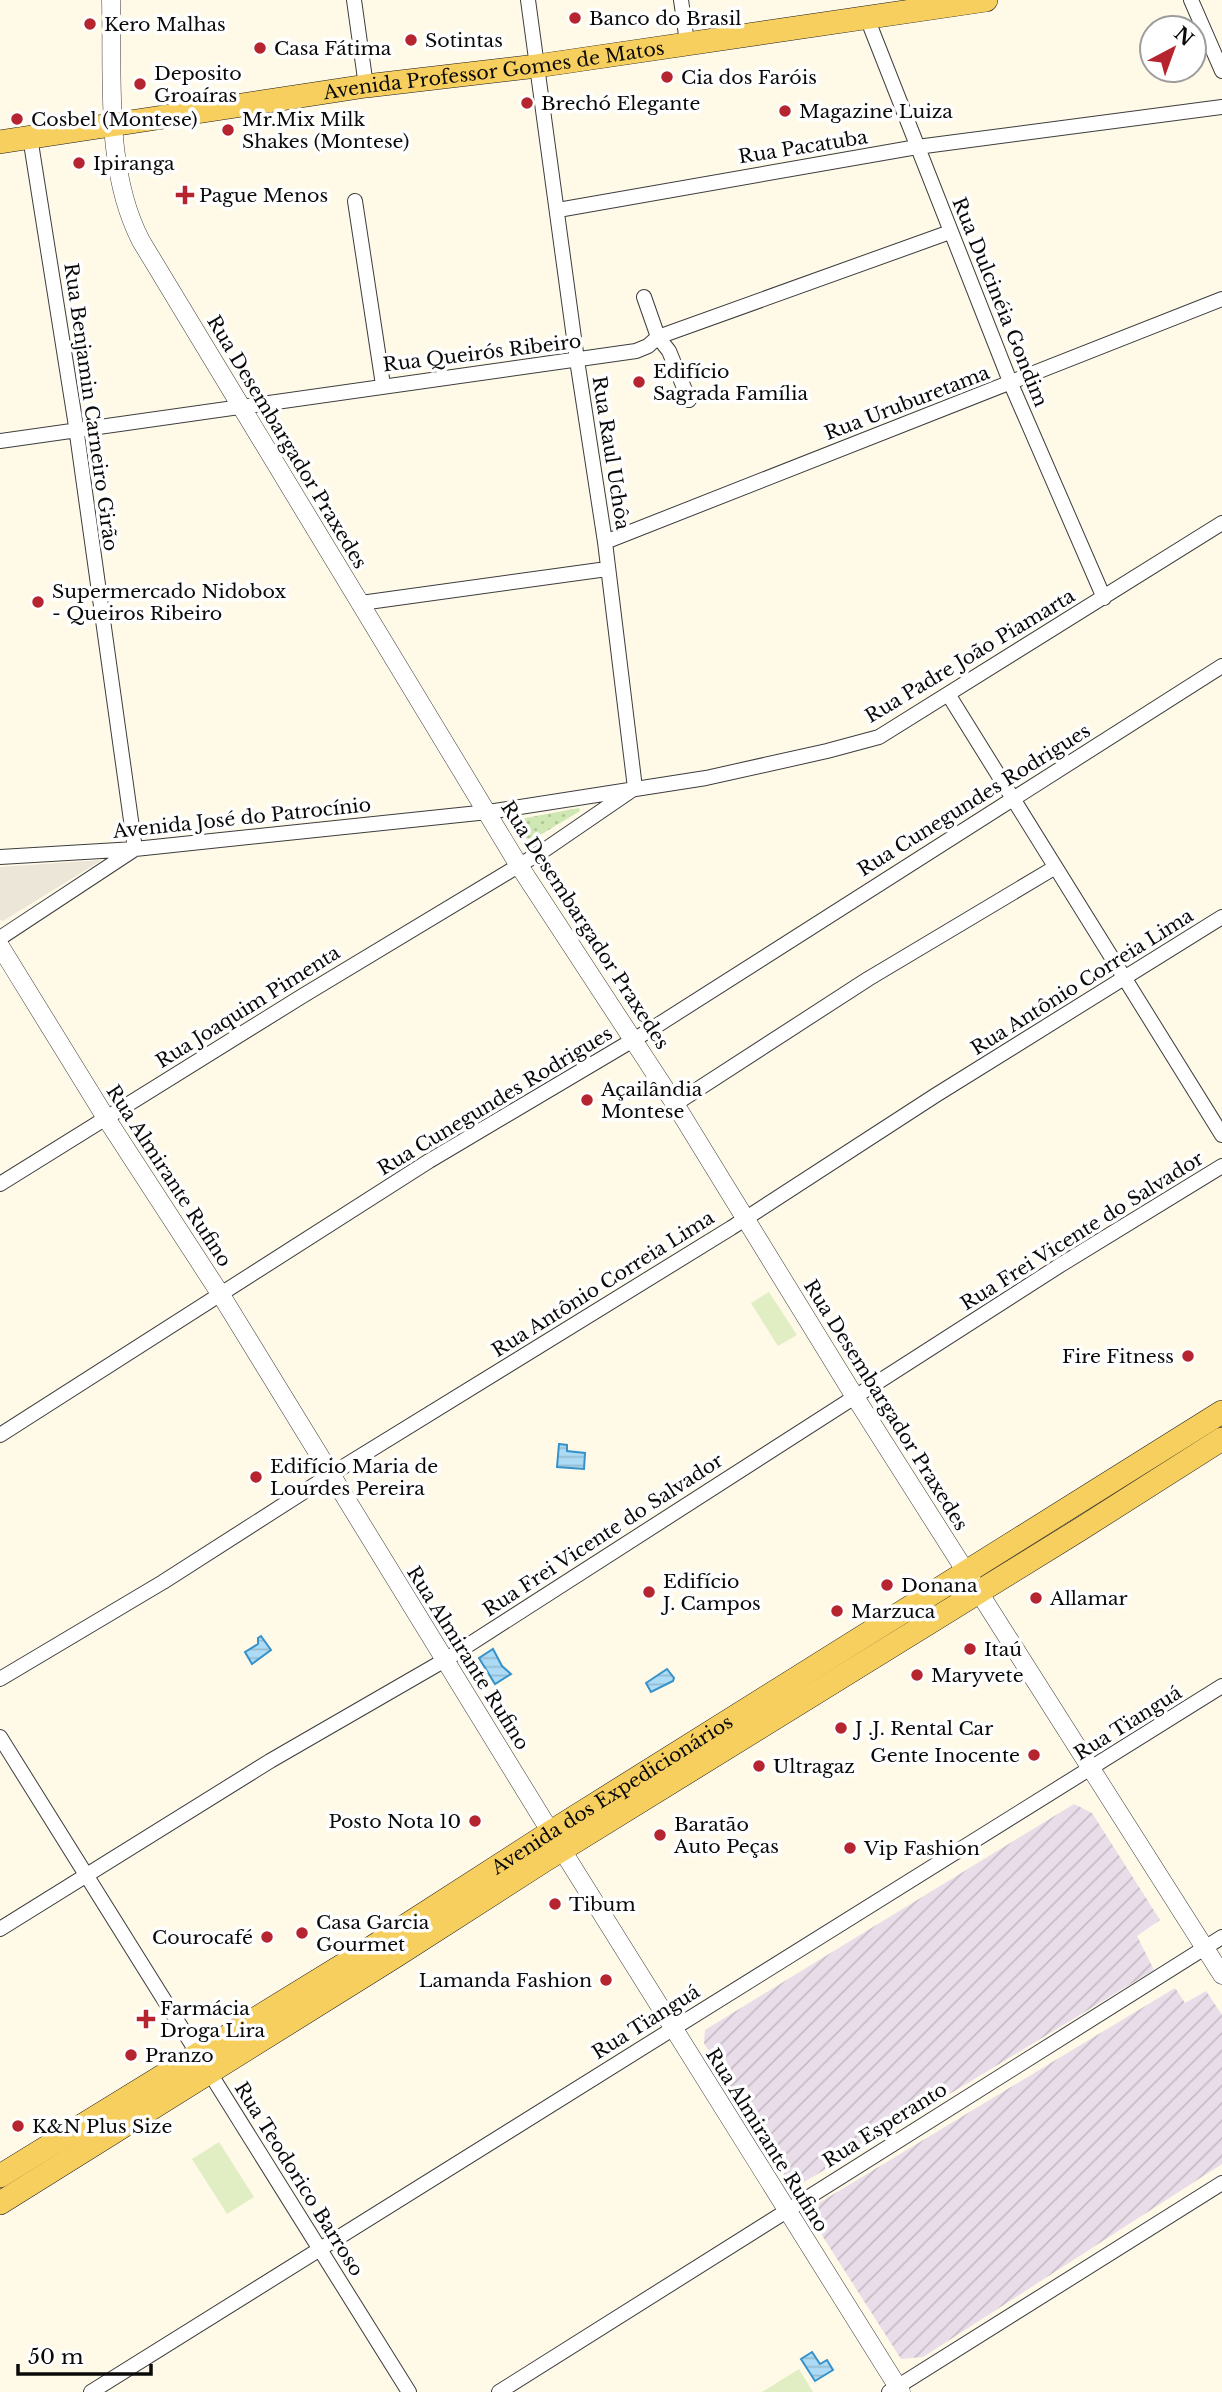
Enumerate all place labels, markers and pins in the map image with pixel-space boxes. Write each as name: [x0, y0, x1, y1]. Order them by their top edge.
place label: Banco do Brasil: [589, 7, 741, 30]
marker: Banco do Brasil: [567, 10, 583, 26]
place label: Kero Malhas: [104, 13, 226, 36]
marker: Kero Malhas: [82, 16, 98, 32]
place label: Sotintas: [425, 29, 503, 52]
marker: Sotintas: [403, 32, 419, 48]
place label: Casa Fátima: [274, 37, 392, 60]
marker: Casa Fátima: [252, 40, 268, 56]
place label: Deposito Groaíras: [154, 62, 242, 107]
place label: Cia dos Faróis: [681, 66, 817, 89]
marker: Cia dos Faróis: [659, 69, 675, 85]
marker: Deposito Groaíras: [132, 76, 148, 92]
place label: Brechó Elegante: [541, 92, 700, 115]
marker: Brechó Elegante: [519, 95, 535, 111]
place label: Magazine Luiza: [799, 100, 953, 123]
marker: Magazine Luiza: [777, 103, 793, 119]
place label: Cosbel (Montese): [31, 108, 198, 131]
place label: Mr.Mix Milk Shakes (Montese): [242, 108, 409, 153]
marker: Cosbel (Montese): [9, 111, 25, 127]
marker: Mr.Mix Milk Shakes (Montese): [220, 122, 236, 138]
place label: Ipiranga: [93, 152, 175, 175]
marker: Ipiranga: [71, 155, 87, 171]
place label: Pague Menos: [199, 184, 328, 207]
marker: Pague Menos: [177, 187, 193, 203]
place label: Edifício Sagrada Família: [653, 360, 808, 405]
marker: Edifício Sagrada Família: [631, 374, 647, 390]
place label: Supermercado Nidobox - Queiros Ribeiro: [52, 580, 286, 625]
marker: Supermercado Nidobox - Queiros Ribeiro: [30, 594, 46, 610]
place label: Açailândia Montese: [600, 1078, 703, 1123]
marker: Açailândia Montese: [579, 1092, 595, 1108]
place label: Fire Fitness: [1062, 1345, 1174, 1368]
marker: Fire Fitness: [1180, 1348, 1196, 1364]
place label: Edifício Maria de Lourdes Pereira: [270, 1455, 438, 1500]
marker: Edifício Maria de Lourdes Pereira: [248, 1469, 264, 1485]
place label: Edifício J. Campos: [660, 1570, 761, 1615]
place label: Donana: [901, 1574, 978, 1597]
marker: Donana: [879, 1577, 895, 1593]
marker: Edifício J. Campos: [641, 1584, 657, 1600]
place label: Allamar: [1049, 1587, 1128, 1610]
marker: Allamar: [1028, 1590, 1044, 1606]
place label: Marzuca: [851, 1600, 936, 1623]
marker: Marzuca: [829, 1603, 845, 1619]
place label: Itaú: [984, 1638, 1022, 1661]
marker: Itaú: [962, 1641, 978, 1657]
place label: Maryvete: [931, 1664, 1024, 1687]
marker: Maryvete: [909, 1667, 925, 1683]
place label: J .J. Rental Car: [852, 1717, 993, 1740]
marker: J .J. Rental Car: [833, 1720, 849, 1736]
place label: Gente Inocente: [870, 1744, 1020, 1767]
marker: Gente Inocente: [1026, 1747, 1042, 1763]
place label: Ultragaz: [773, 1755, 855, 1778]
marker: Ultragaz: [751, 1758, 767, 1774]
place label: Posto Nota 10: [328, 1810, 461, 1833]
marker: Posto Nota 10: [467, 1813, 483, 1829]
place label: Baratão Auto Peças: [673, 1813, 779, 1858]
marker: Baratão Auto Peças: [652, 1827, 668, 1843]
place label: Vip Fashion: [863, 1837, 980, 1860]
marker: Vip Fashion: [842, 1840, 858, 1856]
place label: Tibum: [569, 1893, 636, 1916]
marker: Tibum: [547, 1896, 563, 1912]
place label: Casa Garcia Gourmet: [316, 1911, 430, 1956]
marker: Casa Garcia Gourmet: [294, 1925, 310, 1941]
place label: Courocafé: [152, 1926, 253, 1949]
marker: Courocafé: [259, 1929, 275, 1945]
place label: Lamanda Fashion: [419, 1969, 592, 1992]
marker: Lamanda Fashion: [598, 1972, 614, 1988]
place label: Farmácia Droga Lira: [160, 1997, 266, 2042]
marker: Farmácia Droga Lira: [138, 2011, 154, 2027]
place label: Pranzo: [145, 2044, 214, 2067]
marker: Pranzo: [123, 2047, 139, 2063]
place label: K&N Plus Size: [32, 2115, 172, 2138]
marker: K&N Plus Size: [10, 2118, 26, 2134]

